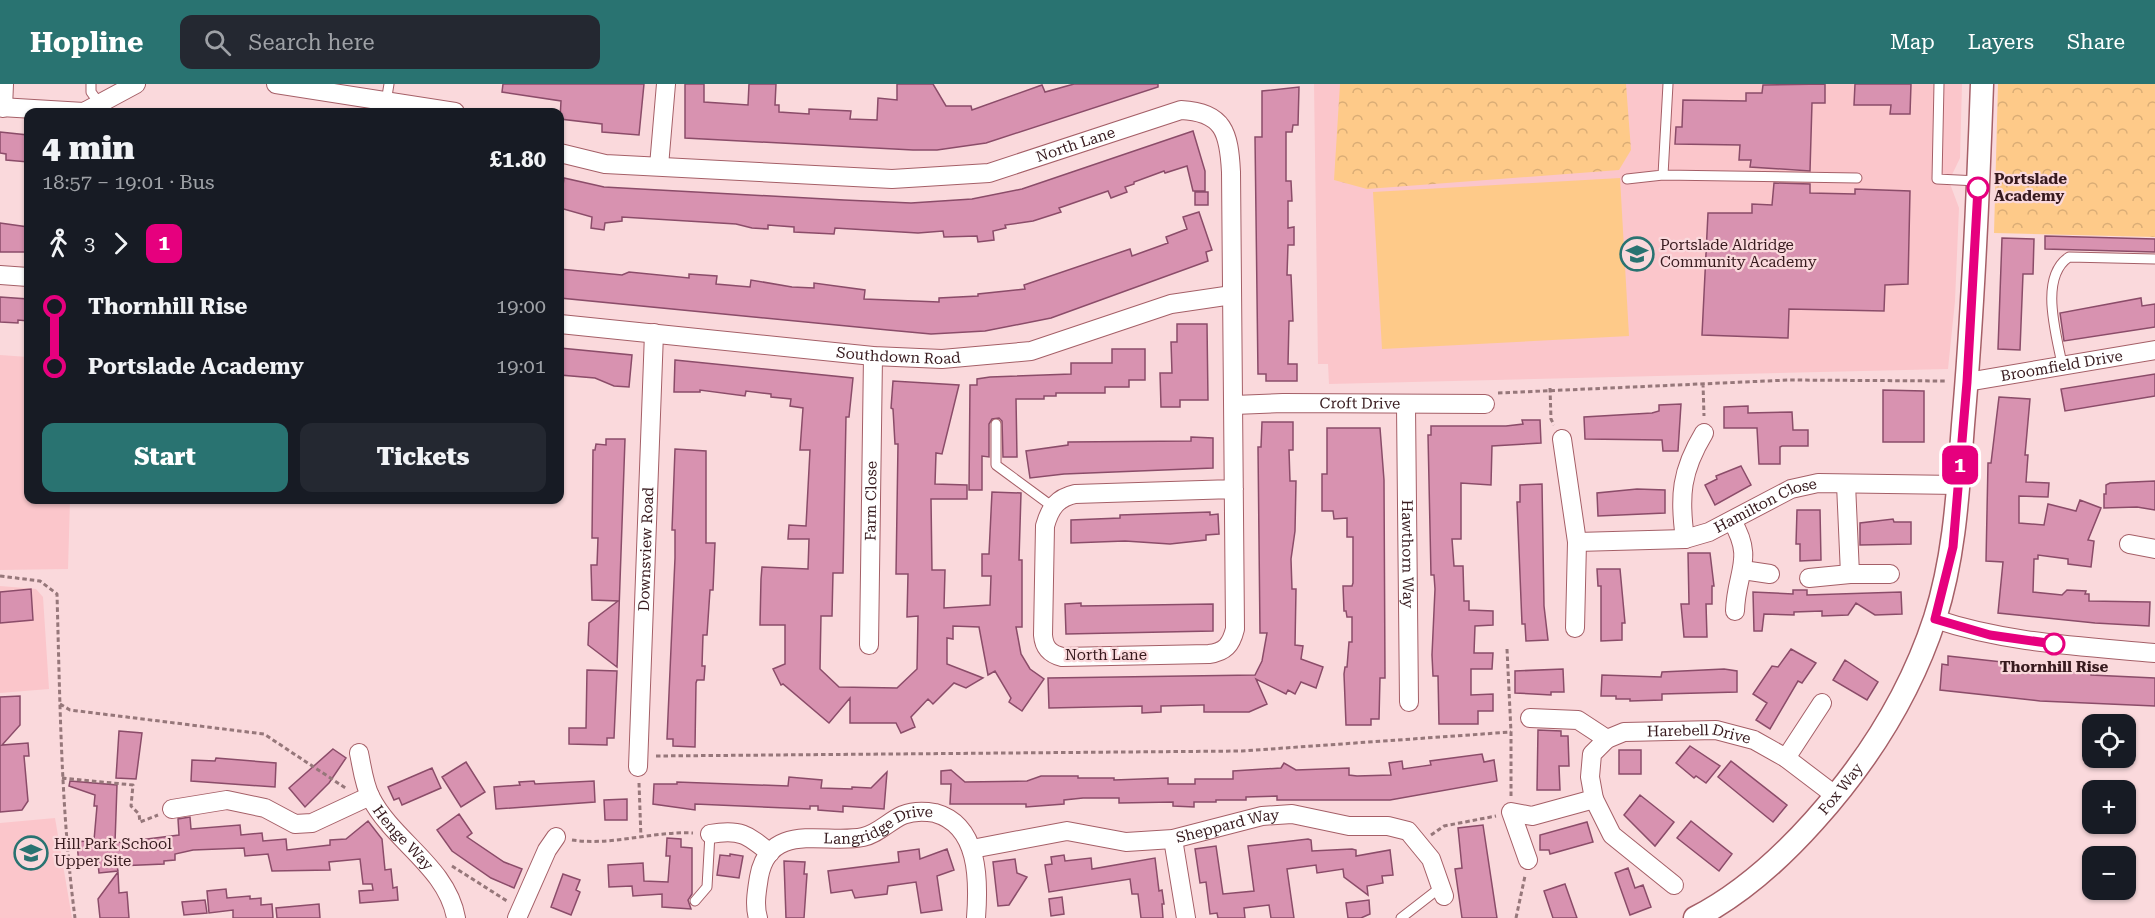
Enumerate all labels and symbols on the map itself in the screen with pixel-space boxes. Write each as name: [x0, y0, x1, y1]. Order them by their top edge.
street label: North Lane: [1034, 123, 1117, 166]
place label: Portslade Academy: [1994, 170, 2067, 205]
marker: Portslade Academy: [1967, 177, 1989, 199]
school or university icon: Portslade Aldridge Community Academy: [1619, 236, 1655, 272]
place label: Portslade Aldridge Community Academy: [1660, 236, 1817, 271]
street label: Southdown Road: [835, 343, 962, 368]
street label: Broomfield Drive: [1999, 347, 2124, 385]
street label: Croft Drive: [1320, 394, 1400, 413]
line badge: 1: [1940, 446, 1980, 484]
street label: Farm Close: [861, 461, 881, 541]
street label: Hamilton Close: [1711, 475, 1819, 537]
street label: Downsview Road: [635, 486, 657, 612]
street label: Hawthorn Way: [1398, 500, 1417, 608]
marker: Thornhill Rise: [2043, 633, 2065, 655]
street label: North Lane: [1065, 646, 1147, 664]
place label: Thornhill Rise: [2000, 658, 2109, 676]
street label: Harebell Drive: [1647, 720, 1753, 748]
street label: Fox Way: [1815, 760, 1867, 819]
street label: Henge Way: [369, 802, 437, 874]
street label: Langridge Drive: [823, 803, 934, 848]
street label: Sheppard Way: [1174, 806, 1280, 847]
school or university icon: Hill Park School Upper Site: [13, 835, 49, 871]
place label: Hill Park School Upper Site: [54, 835, 172, 870]

